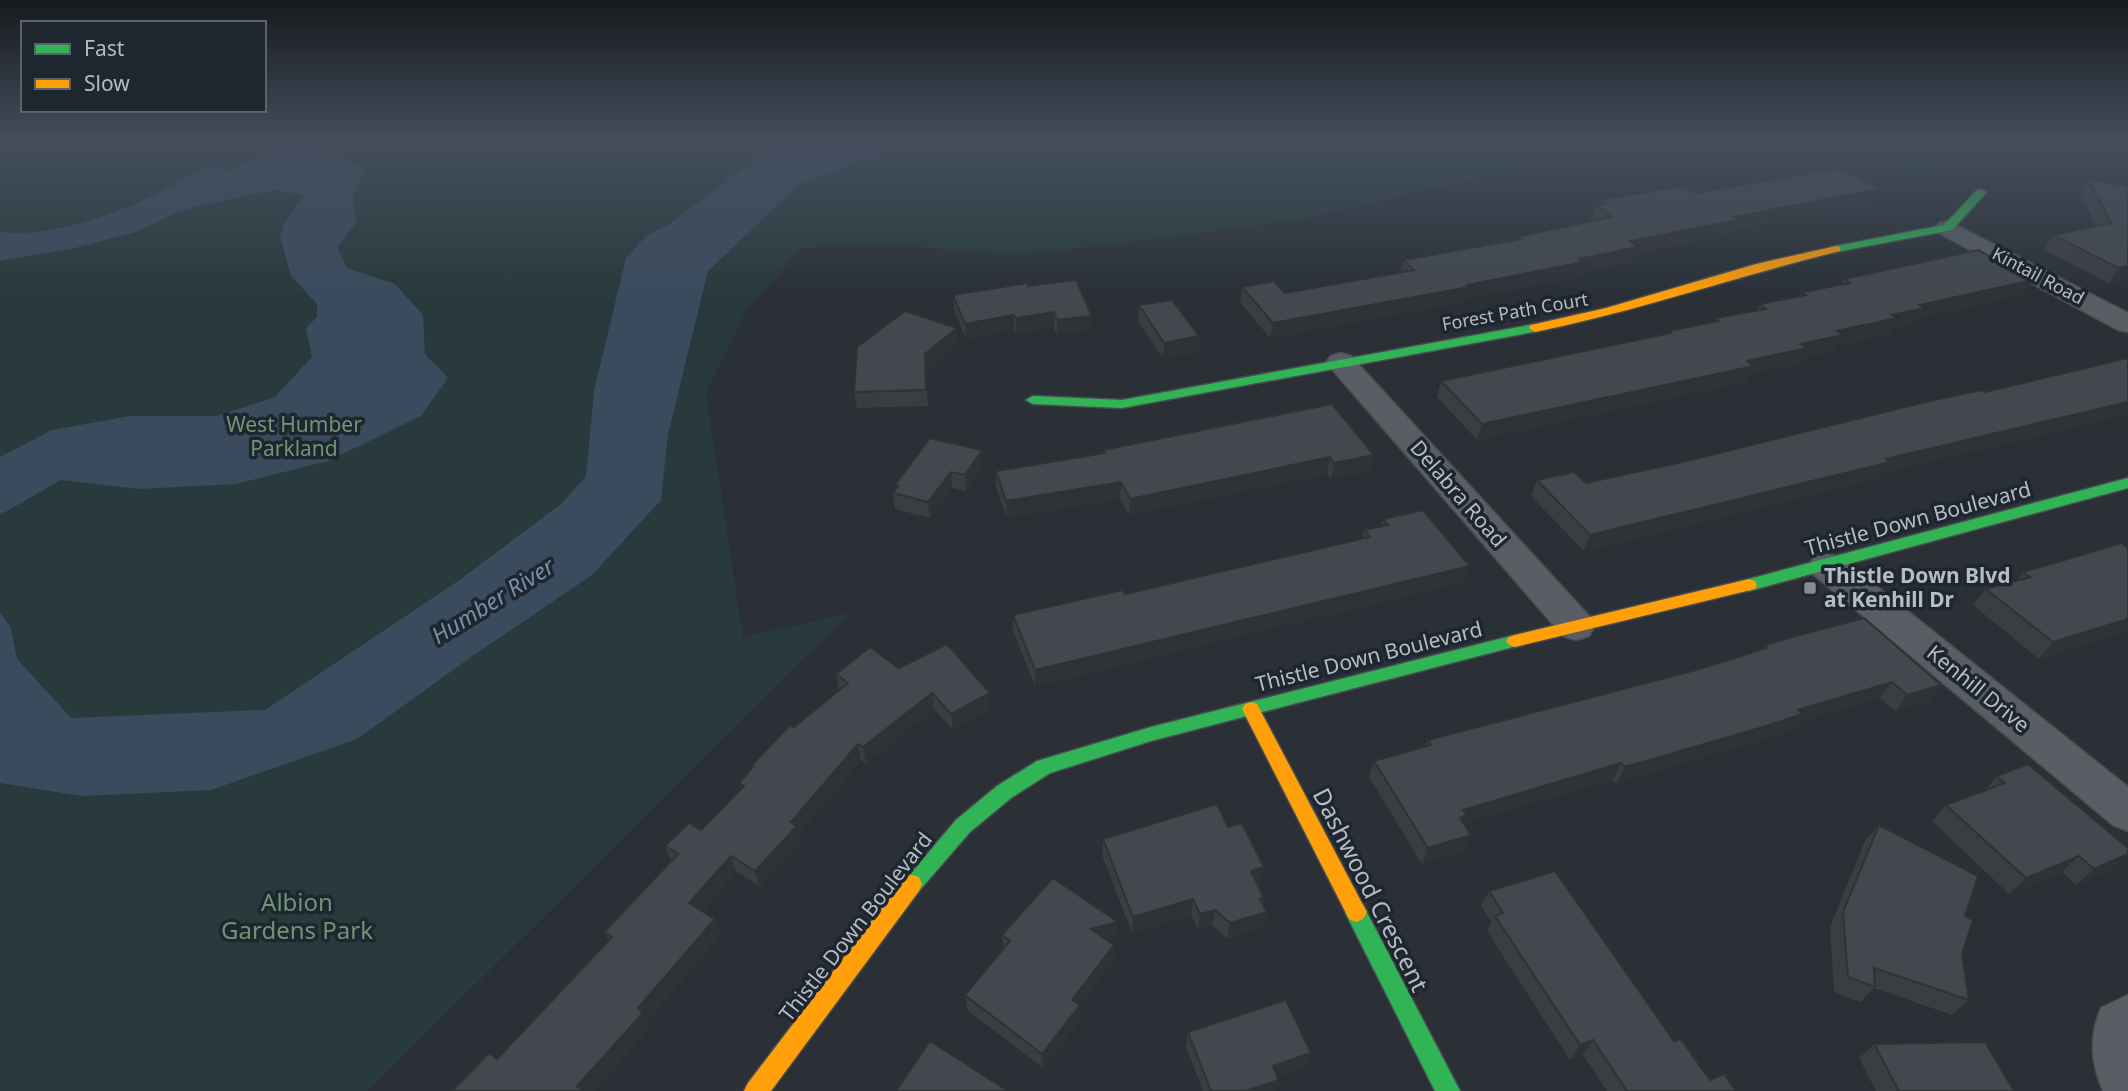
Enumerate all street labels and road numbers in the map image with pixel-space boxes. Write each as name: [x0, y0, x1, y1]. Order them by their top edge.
street label: Kintail Road: [1988, 241, 2089, 309]
street label: Forest Path Court: [1440, 286, 1590, 336]
street label: Delabra Road: [1404, 434, 1513, 553]
street label: Thistle Down Boulevard: [1802, 474, 2034, 562]
street label: Thistle Down Boulevard: [1252, 614, 1485, 698]
street label: Kenhill Drive: [1921, 638, 2036, 738]
street label: Dashwood Crescent: [1306, 782, 1437, 997]
street label: Thistle Down Boulevard: [773, 826, 938, 1027]

